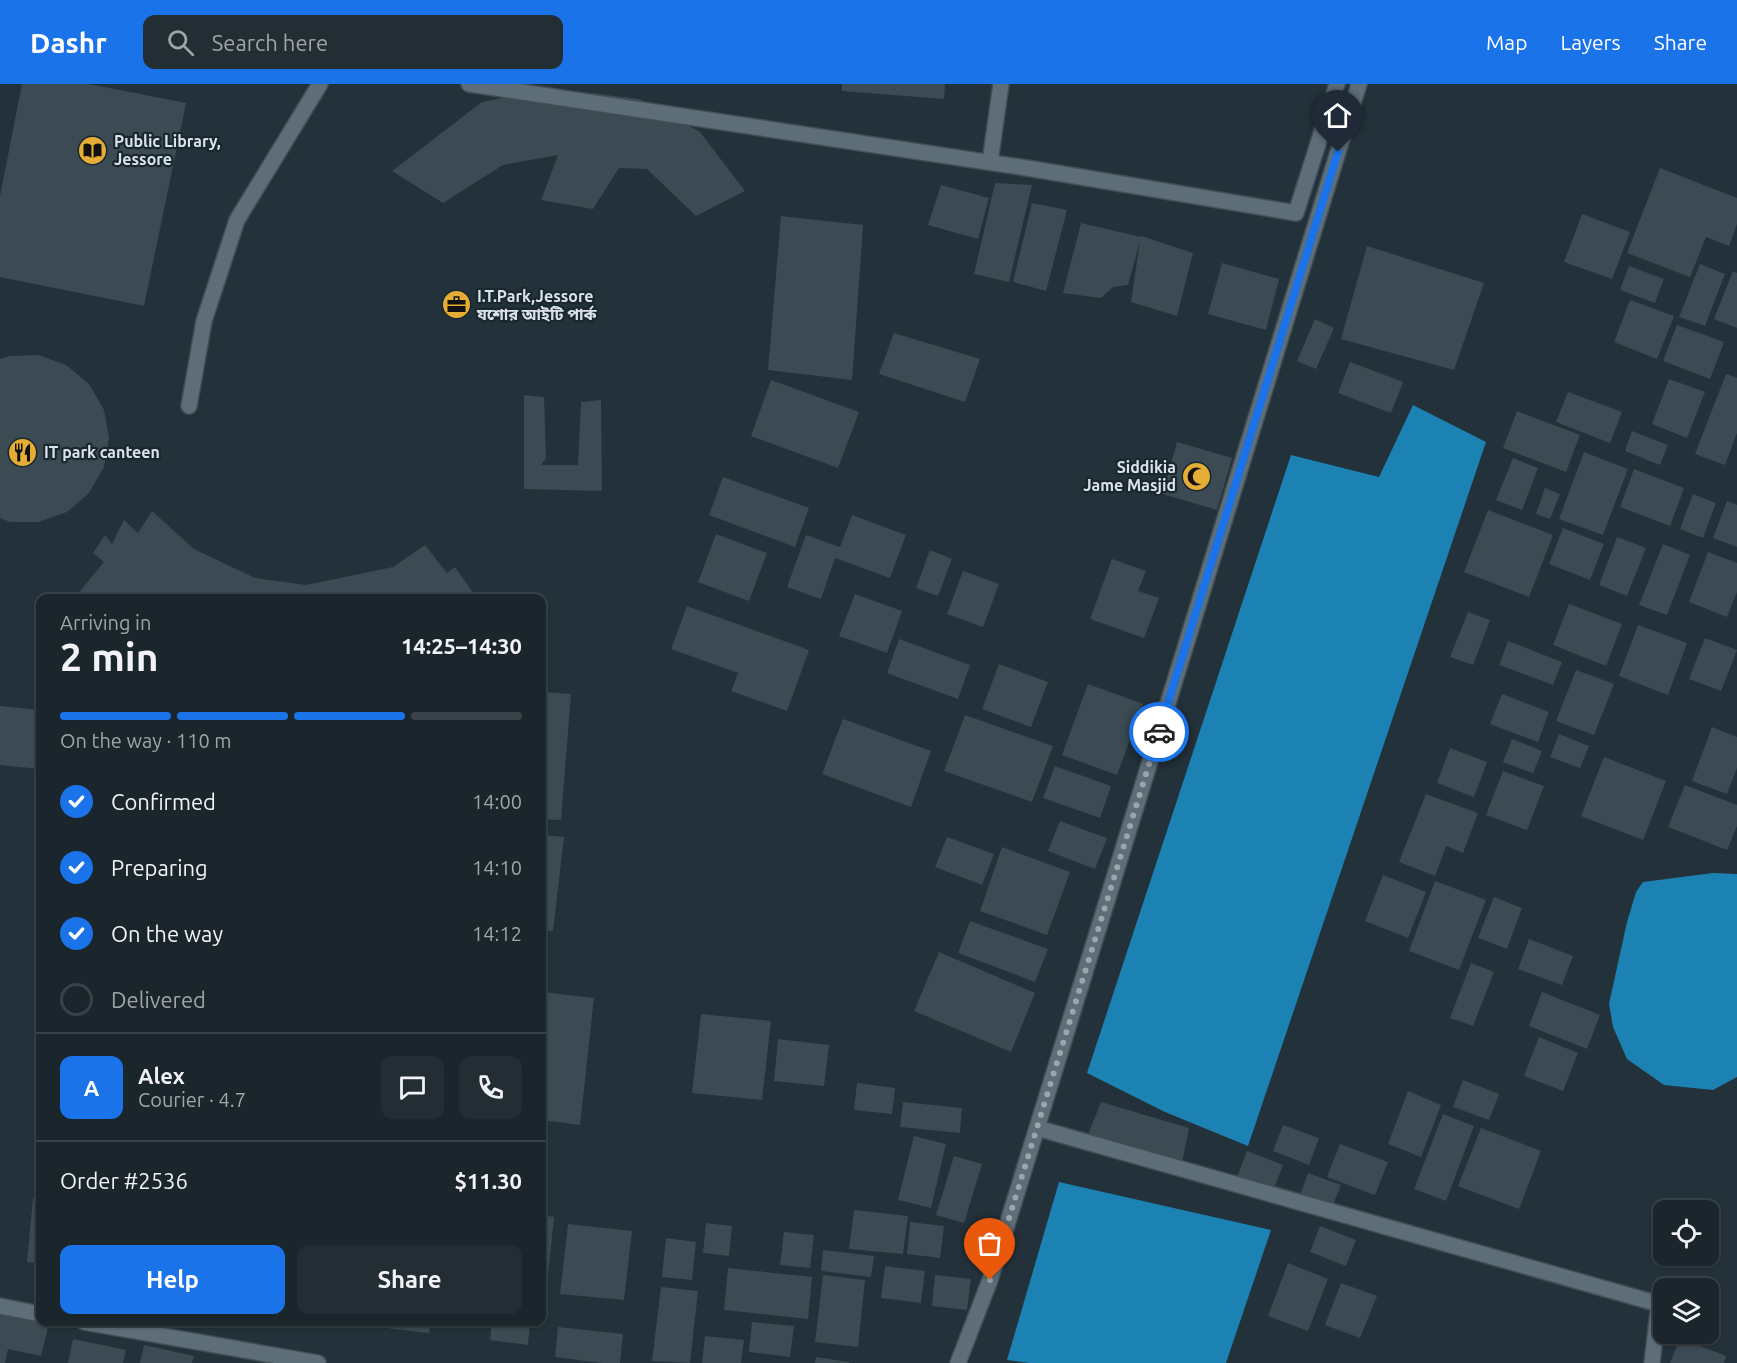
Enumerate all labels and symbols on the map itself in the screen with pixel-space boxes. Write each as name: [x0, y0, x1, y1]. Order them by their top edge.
pin: [1312, 90, 1363, 152]
place label: Public Library, Jessore: [114, 132, 221, 168]
library icon: Public Library, Jessore: [77, 134, 109, 166]
place label: I.T.Park,Jessore যশোর আইটি পার্ক: [476, 287, 598, 323]
office icon: I.T.Park,Jessore যশোর আইটি পার্ক: [440, 289, 472, 321]
restaurant icon: IT park canteen: [7, 436, 39, 468]
place label: IT park canteen: [44, 443, 160, 461]
place label: Siddikia Jame Masjid: [1083, 458, 1176, 494]
mosque icon: Siddikia Jame Masjid: [1181, 460, 1213, 492]
courier: [1129, 702, 1189, 762]
pin: [964, 1218, 1015, 1280]

